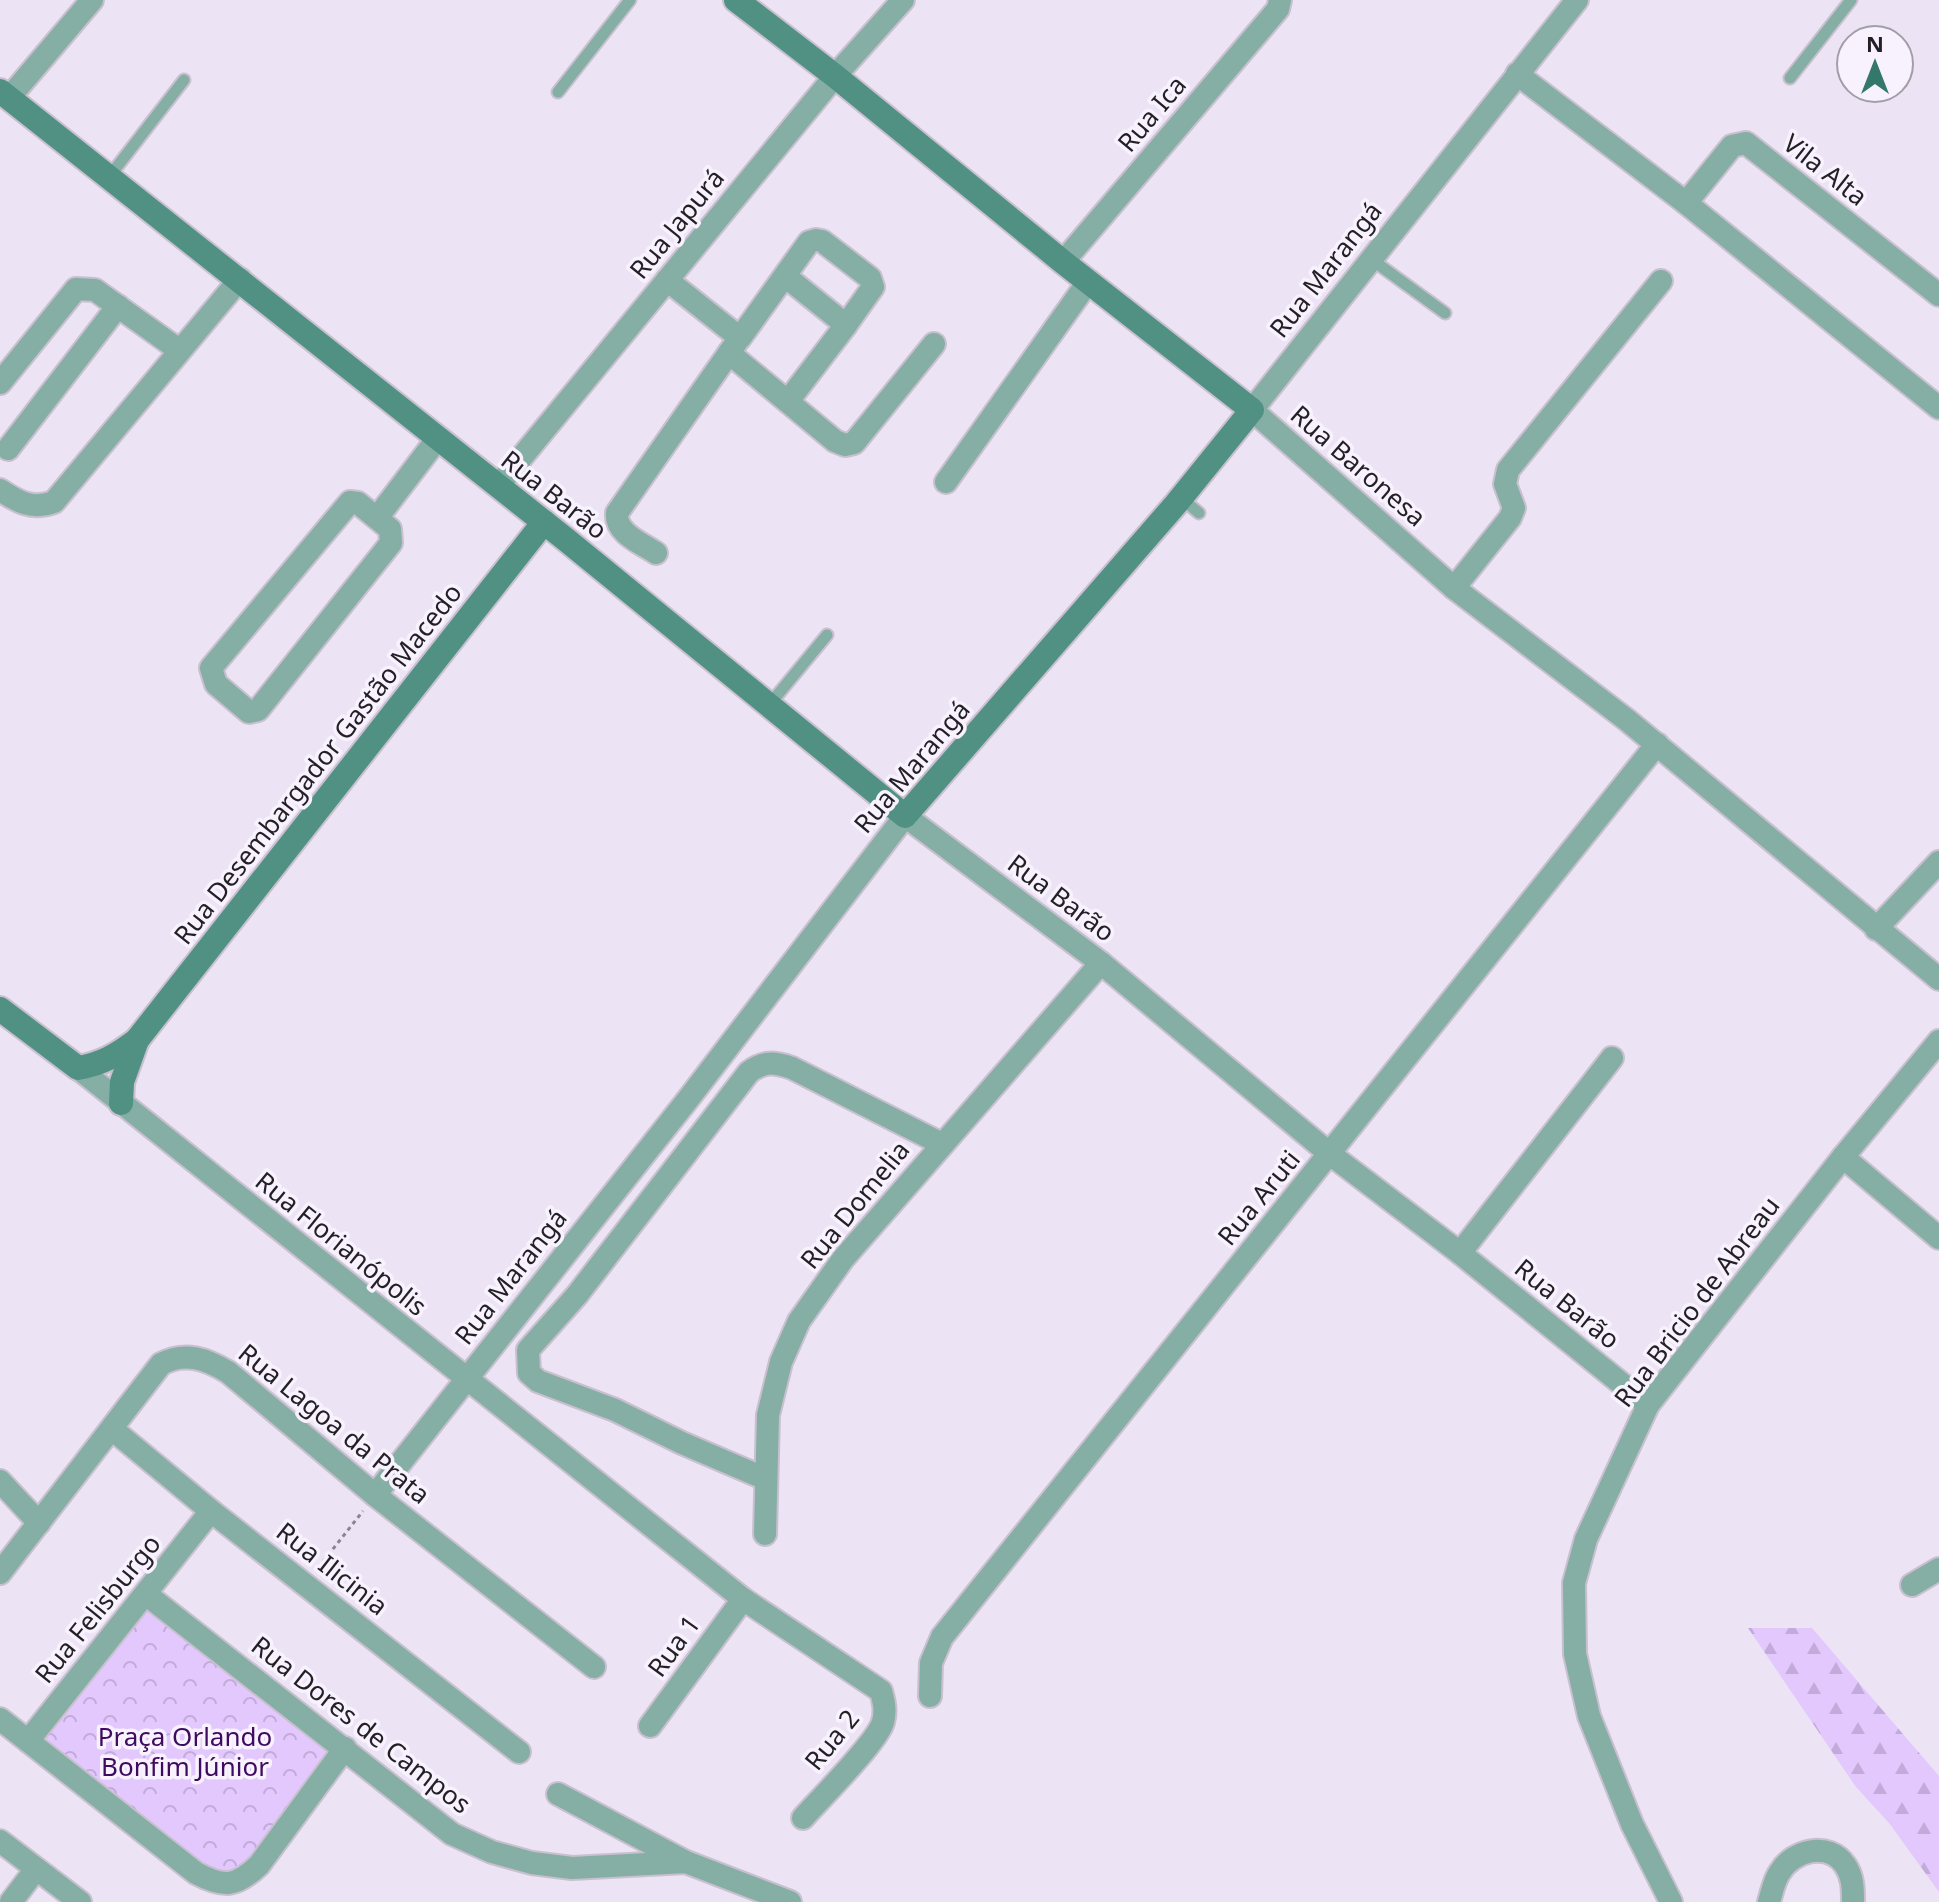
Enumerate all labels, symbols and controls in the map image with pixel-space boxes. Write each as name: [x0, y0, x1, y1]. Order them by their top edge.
north arrow: [1835, 24, 1915, 104]
text: N: [1866, 28, 1884, 58]
street label: Rua Ica: [1109, 68, 1194, 159]
street label: Vila Alta: [1776, 125, 1875, 213]
street label: Rua Japurá: [621, 161, 732, 286]
street label: Rua Marangá: [1261, 194, 1390, 345]
street label: Rua Baronesa: [1283, 396, 1434, 534]
street label: Rua Barão: [494, 441, 615, 547]
street label: Rua Desembargador Gastão Macedo: [165, 575, 470, 951]
street label: Rua Marangá: [845, 692, 977, 840]
street label: Rua Barão: [1001, 845, 1123, 949]
street label: Rua Domelia: [791, 1133, 917, 1276]
street label: Rua Aruti: [1209, 1142, 1308, 1253]
street label: Rua Florianópolis: [248, 1163, 435, 1324]
street label: Rua Bricio de Abreau: [1605, 1189, 1787, 1414]
street label: Rua Marangá: [446, 1201, 575, 1352]
street label: Rua Barão: [1507, 1250, 1628, 1357]
street label: Rua Lagoa da Prata: [231, 1335, 438, 1512]
street label: Rua Ilicinia: [269, 1513, 396, 1623]
street label: Rua Felisburgo: [26, 1526, 168, 1690]
street label: Rua 1: [639, 1607, 708, 1684]
street label: Rua Dores de Campos: [244, 1627, 479, 1821]
street label: Rua 2: [796, 1701, 867, 1777]
park label: Praça Orlando Bonfim Júnior: [98, 1718, 272, 1784]

